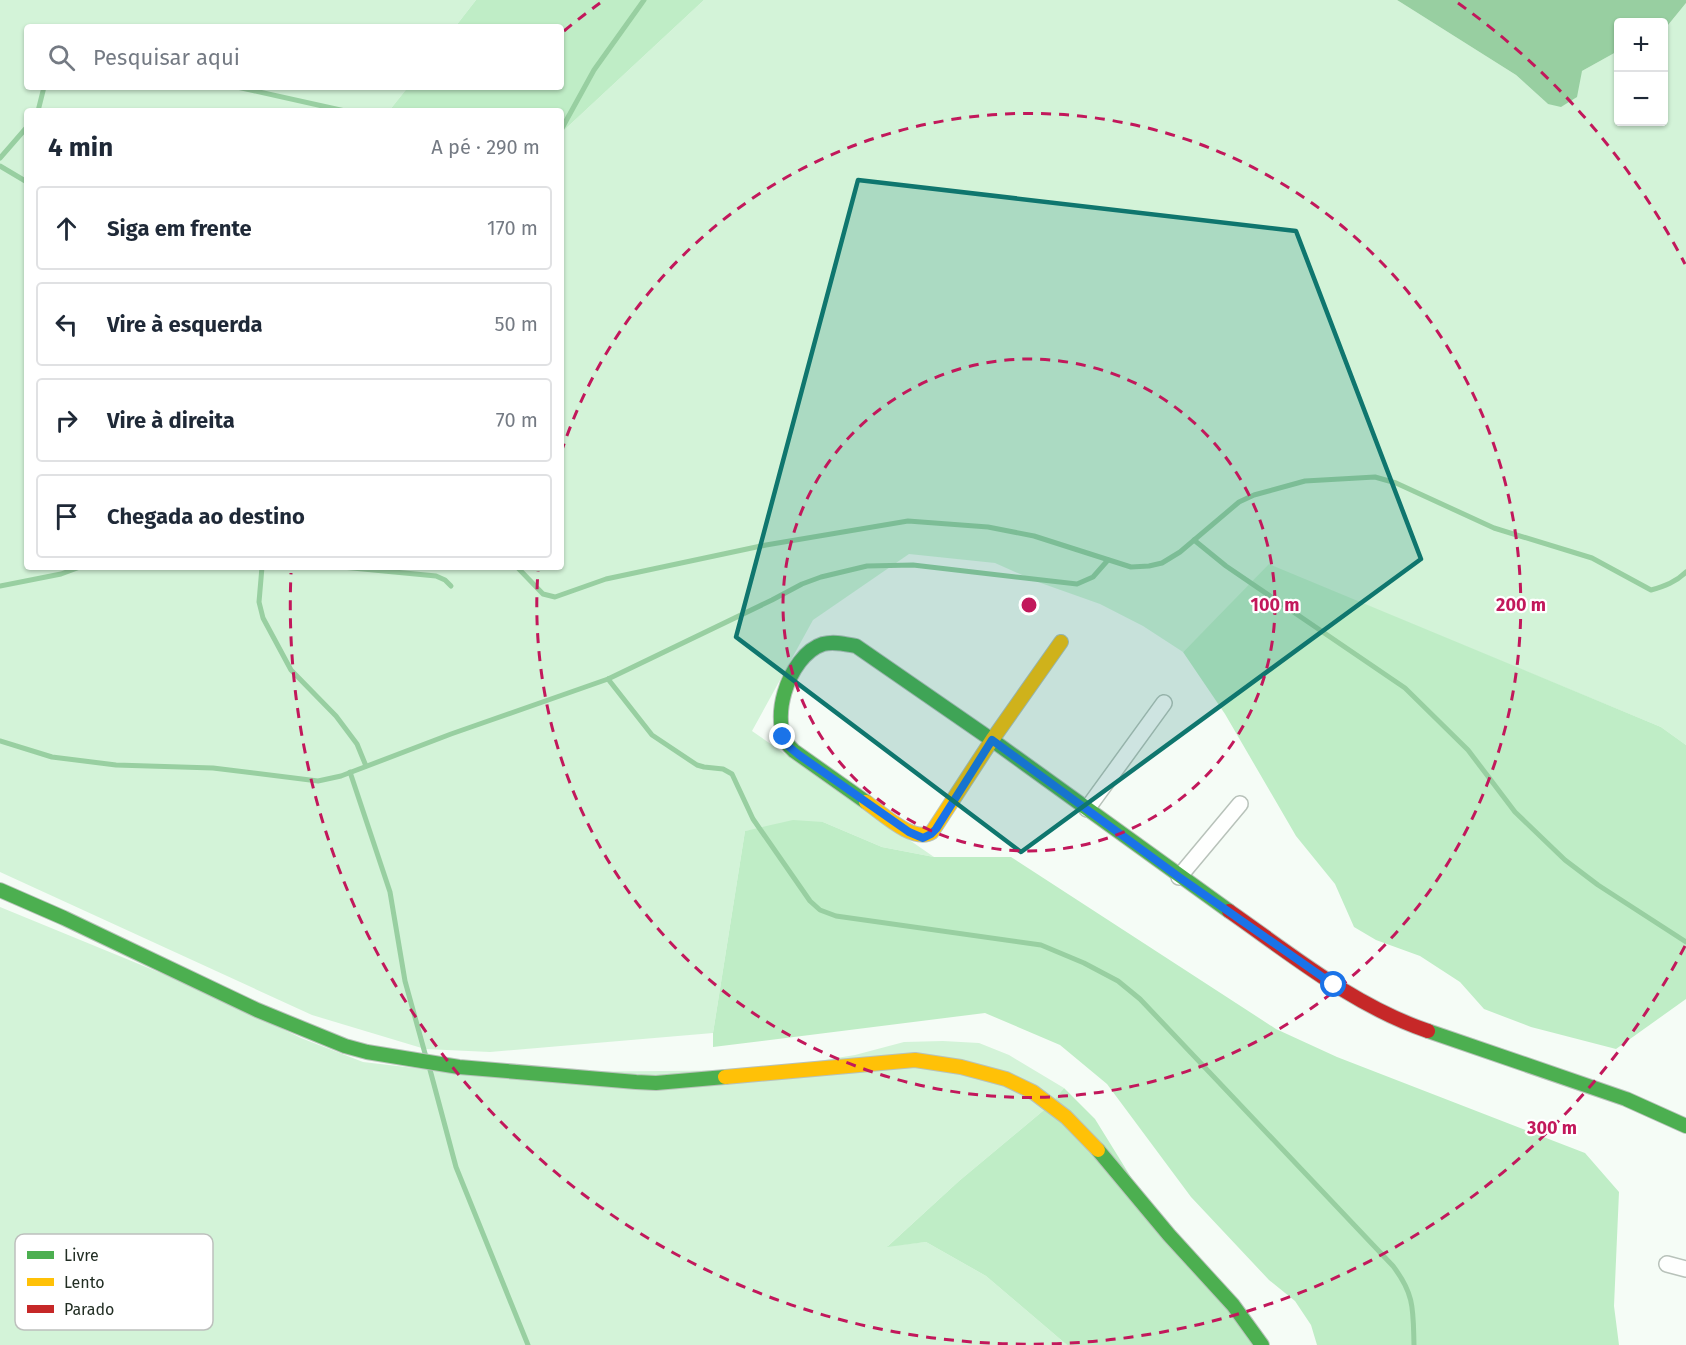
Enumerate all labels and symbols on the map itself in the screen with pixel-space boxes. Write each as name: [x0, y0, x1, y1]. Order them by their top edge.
text: 100 m: [1251, 594, 1299, 616]
text: 200 m: [1496, 594, 1546, 616]
centre of rings: [1019, 595, 1039, 615]
route end: [769, 723, 795, 749]
route start: [1320, 971, 1346, 997]
text: 300 m: [1526, 1117, 1577, 1139]
legend: [15, 1234, 213, 1330]
text: Livre: [64, 1246, 99, 1265]
text: Lento: [64, 1273, 105, 1292]
text: Parado: [64, 1300, 114, 1319]

